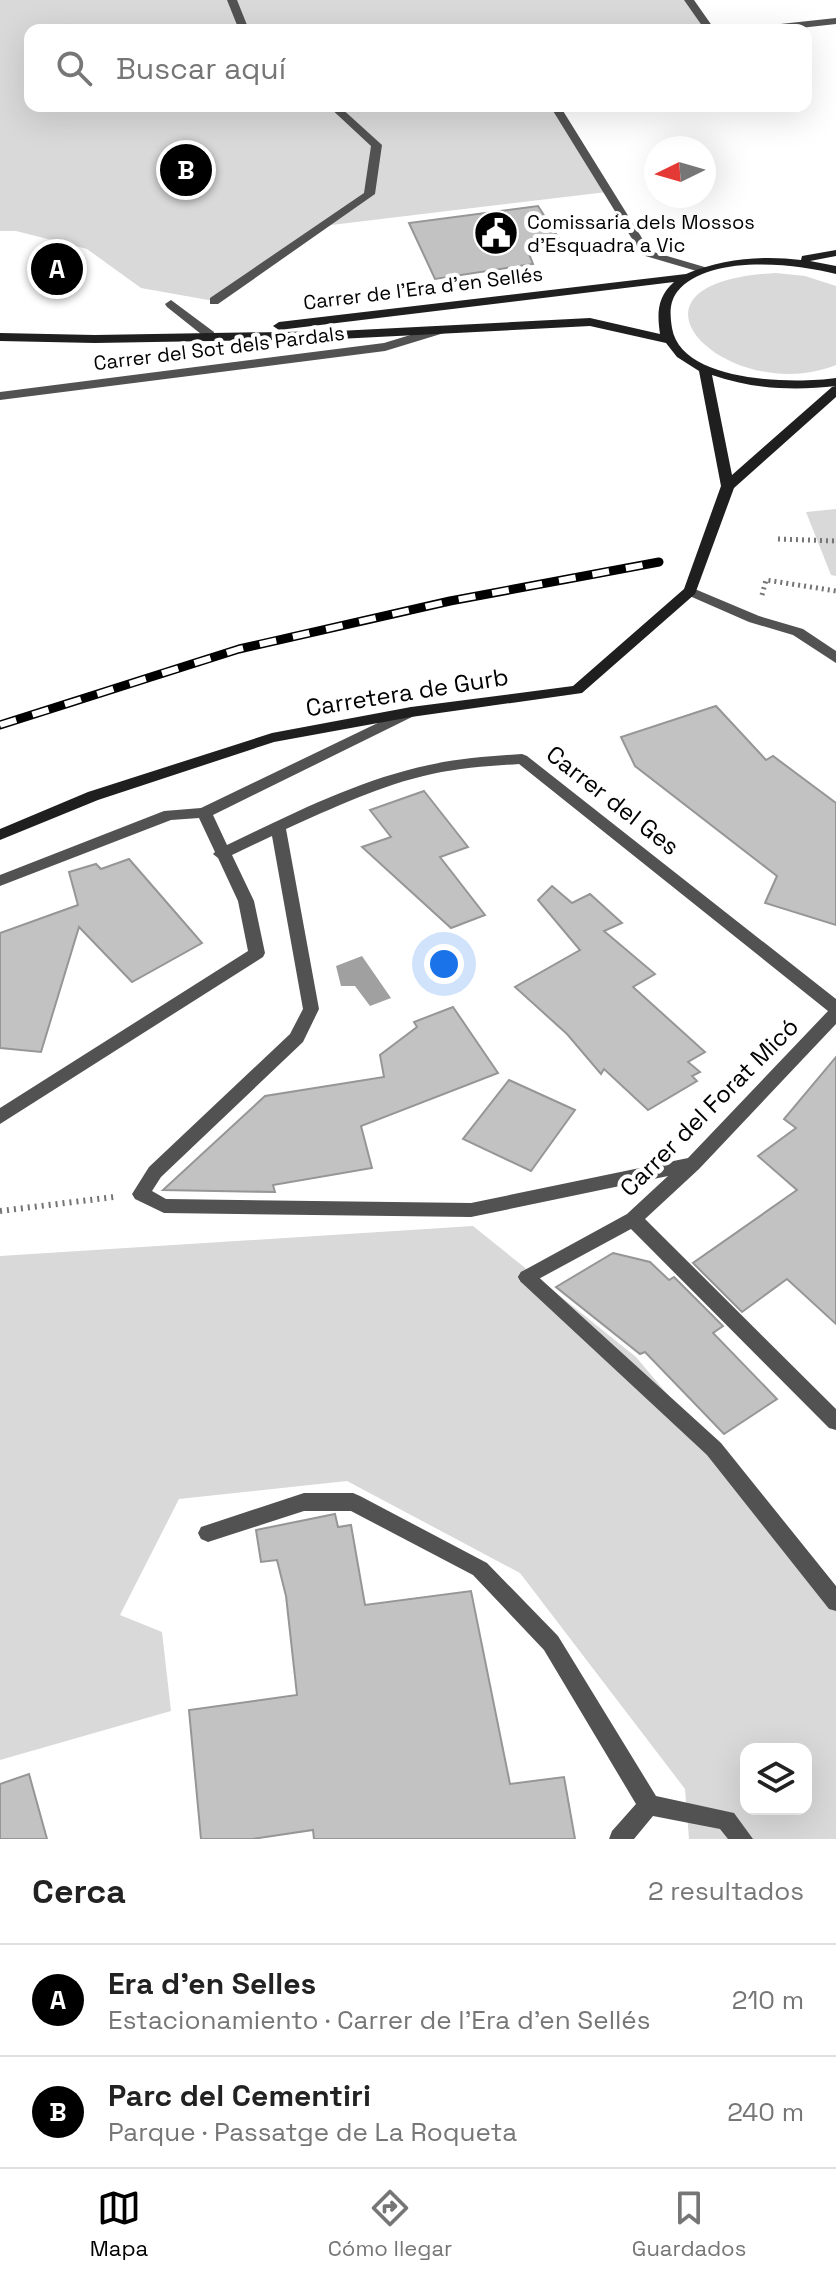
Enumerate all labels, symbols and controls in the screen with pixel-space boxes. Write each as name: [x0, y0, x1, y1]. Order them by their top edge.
search box: [24, 24, 812, 112]
icon: search: [52, 46, 96, 90]
text: Buscar aquí: [116, 49, 286, 88]
north arrow: [644, 136, 716, 208]
pin: B: [160, 140, 212, 200]
public building icon: Comissaria dels Mossos d'Esquadra a Vic: [472, 209, 520, 257]
place label: Comissaria dels Mossos d'Esquadra a Vic: [527, 209, 755, 258]
pin: A: [31, 239, 83, 299]
street label: Carrer de l'Era d'en Sellés: [302, 260, 544, 316]
street label: Carrer del Sot dels Pardals: [92, 320, 346, 376]
street label: Carretera de Gurb: [303, 661, 511, 723]
street label: Carrer del Ges: [540, 738, 686, 862]
your location: [424, 944, 464, 984]
street label: Carrer del Forat Micó: [613, 1011, 805, 1203]
map controls: [740, 1743, 812, 1815]
button: layers: [740, 1743, 812, 1815]
text: Cerca: [32, 1870, 126, 1913]
text: 2 resultados: [648, 1874, 804, 1908]
text: Era d'en Selles: [108, 1964, 316, 2003]
text: A: [50, 1983, 66, 2017]
text: 210 m: [732, 1983, 804, 2017]
text: Estacionamiento · Carrer de l'Era d'en Sellés: [108, 2003, 650, 2037]
text: Parc del Cementiri: [108, 2076, 371, 2115]
text: B: [49, 2095, 67, 2129]
text: 240 m: [727, 2095, 804, 2129]
text: Parque · Passatge de La Roqueta: [108, 2115, 517, 2149]
tab: Mapa: [90, 2186, 148, 2262]
tab: Cómo llegar: [328, 2186, 452, 2262]
tab: Guardados: [632, 2186, 746, 2262]

